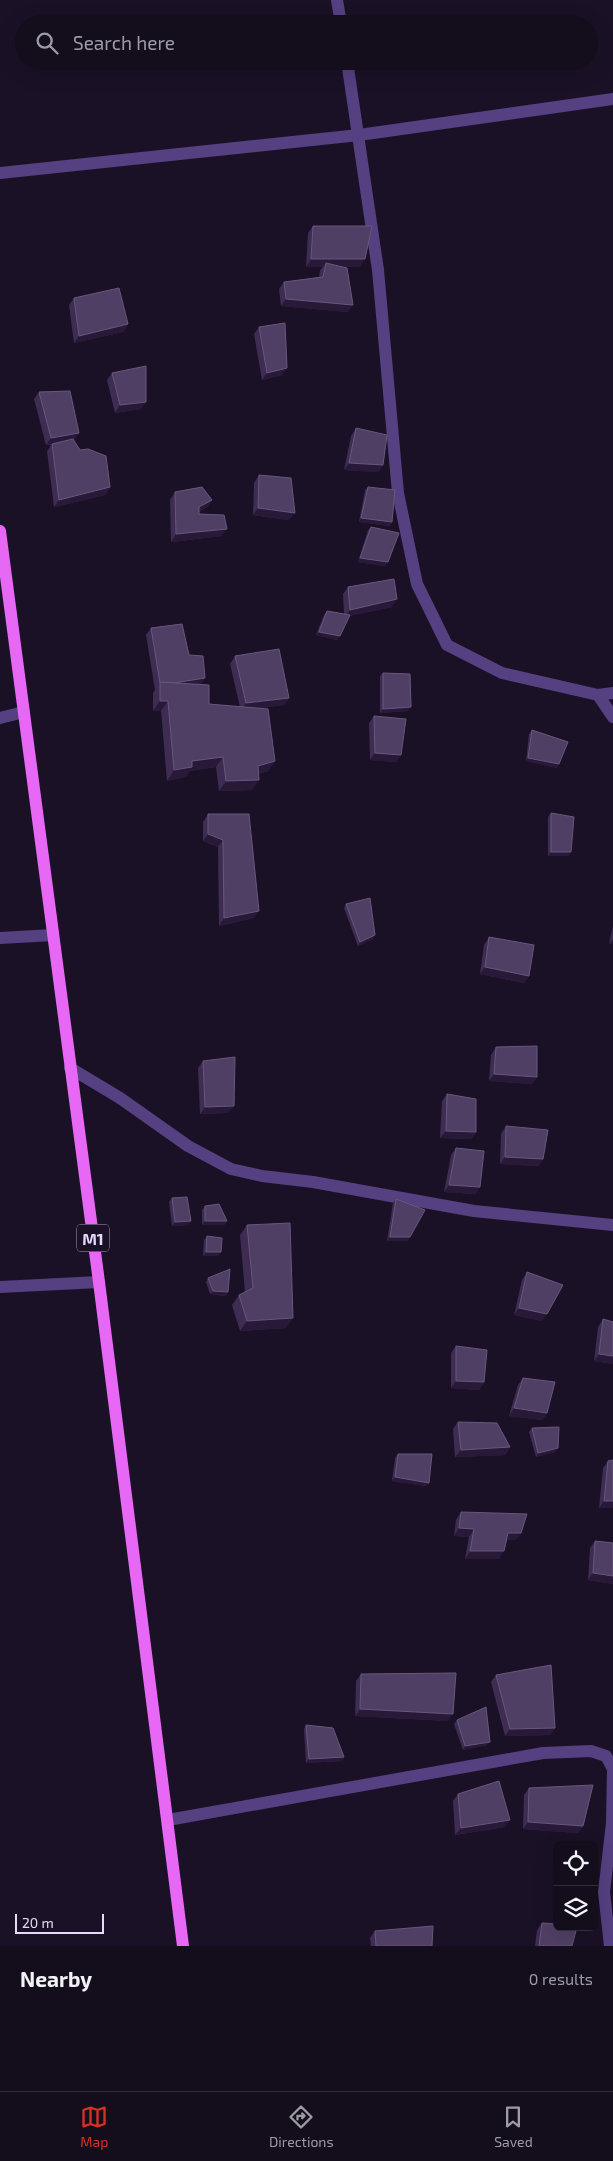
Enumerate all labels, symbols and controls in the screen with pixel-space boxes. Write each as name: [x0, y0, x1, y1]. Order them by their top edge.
search box: [15, 15, 598, 70]
icon: search: [33, 29, 61, 57]
text: Search here: [73, 31, 175, 54]
road number: M1: [77, 1224, 109, 1252]
map controls: [553, 1841, 598, 1931]
button: locate: [553, 1841, 598, 1886]
button: layers: [553, 1886, 598, 1931]
scale bar: [15, 1911, 104, 1934]
text: 20 m: [22, 1914, 54, 1931]
text: Nearby: [20, 1966, 92, 1991]
text: 0 results: [529, 1969, 593, 1988]
tab: Map: [80, 2103, 108, 2150]
tab: Directions: [269, 2103, 334, 2150]
tab: Saved: [494, 2103, 533, 2150]

